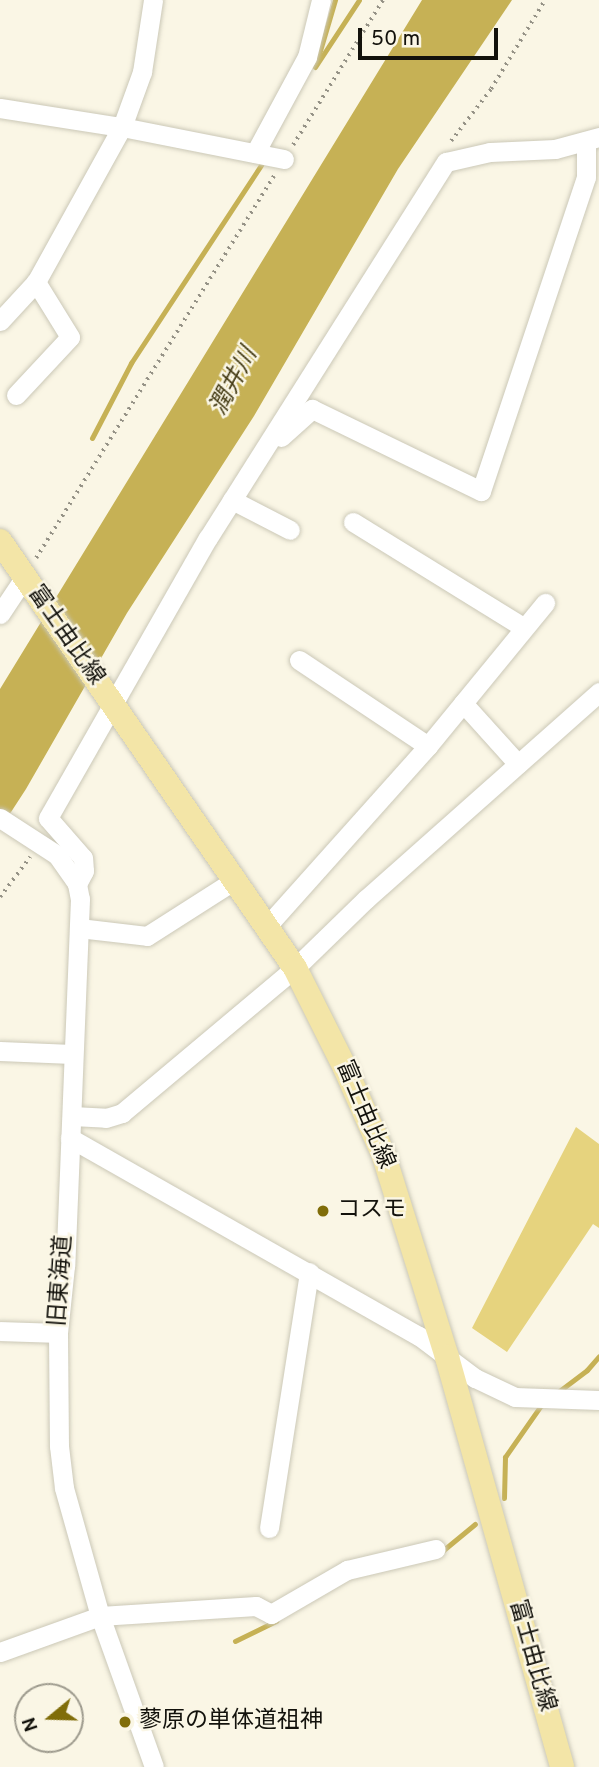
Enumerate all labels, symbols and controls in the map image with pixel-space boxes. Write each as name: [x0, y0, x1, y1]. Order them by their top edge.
scale bar: [361, 14, 501, 58]
text: 50 m: [371, 26, 420, 53]
water label: 潤井川: [205, 343, 265, 421]
street label: 富士由比線: [21, 581, 109, 691]
street label: 富士由比線: [329, 1057, 399, 1173]
place label: コスモ: [337, 1197, 406, 1225]
marker: コスモ: [315, 1203, 331, 1219]
street label: 旧東海道: [45, 1234, 79, 1328]
street label: 富士由比線: [502, 1597, 560, 1715]
north arrow: [14, 1683, 84, 1753]
place label: 蓼原の単体道祖神: [139, 1708, 323, 1736]
text: N: [17, 1714, 45, 1735]
marker: 蓼原の単体道祖神: [117, 1714, 133, 1730]

